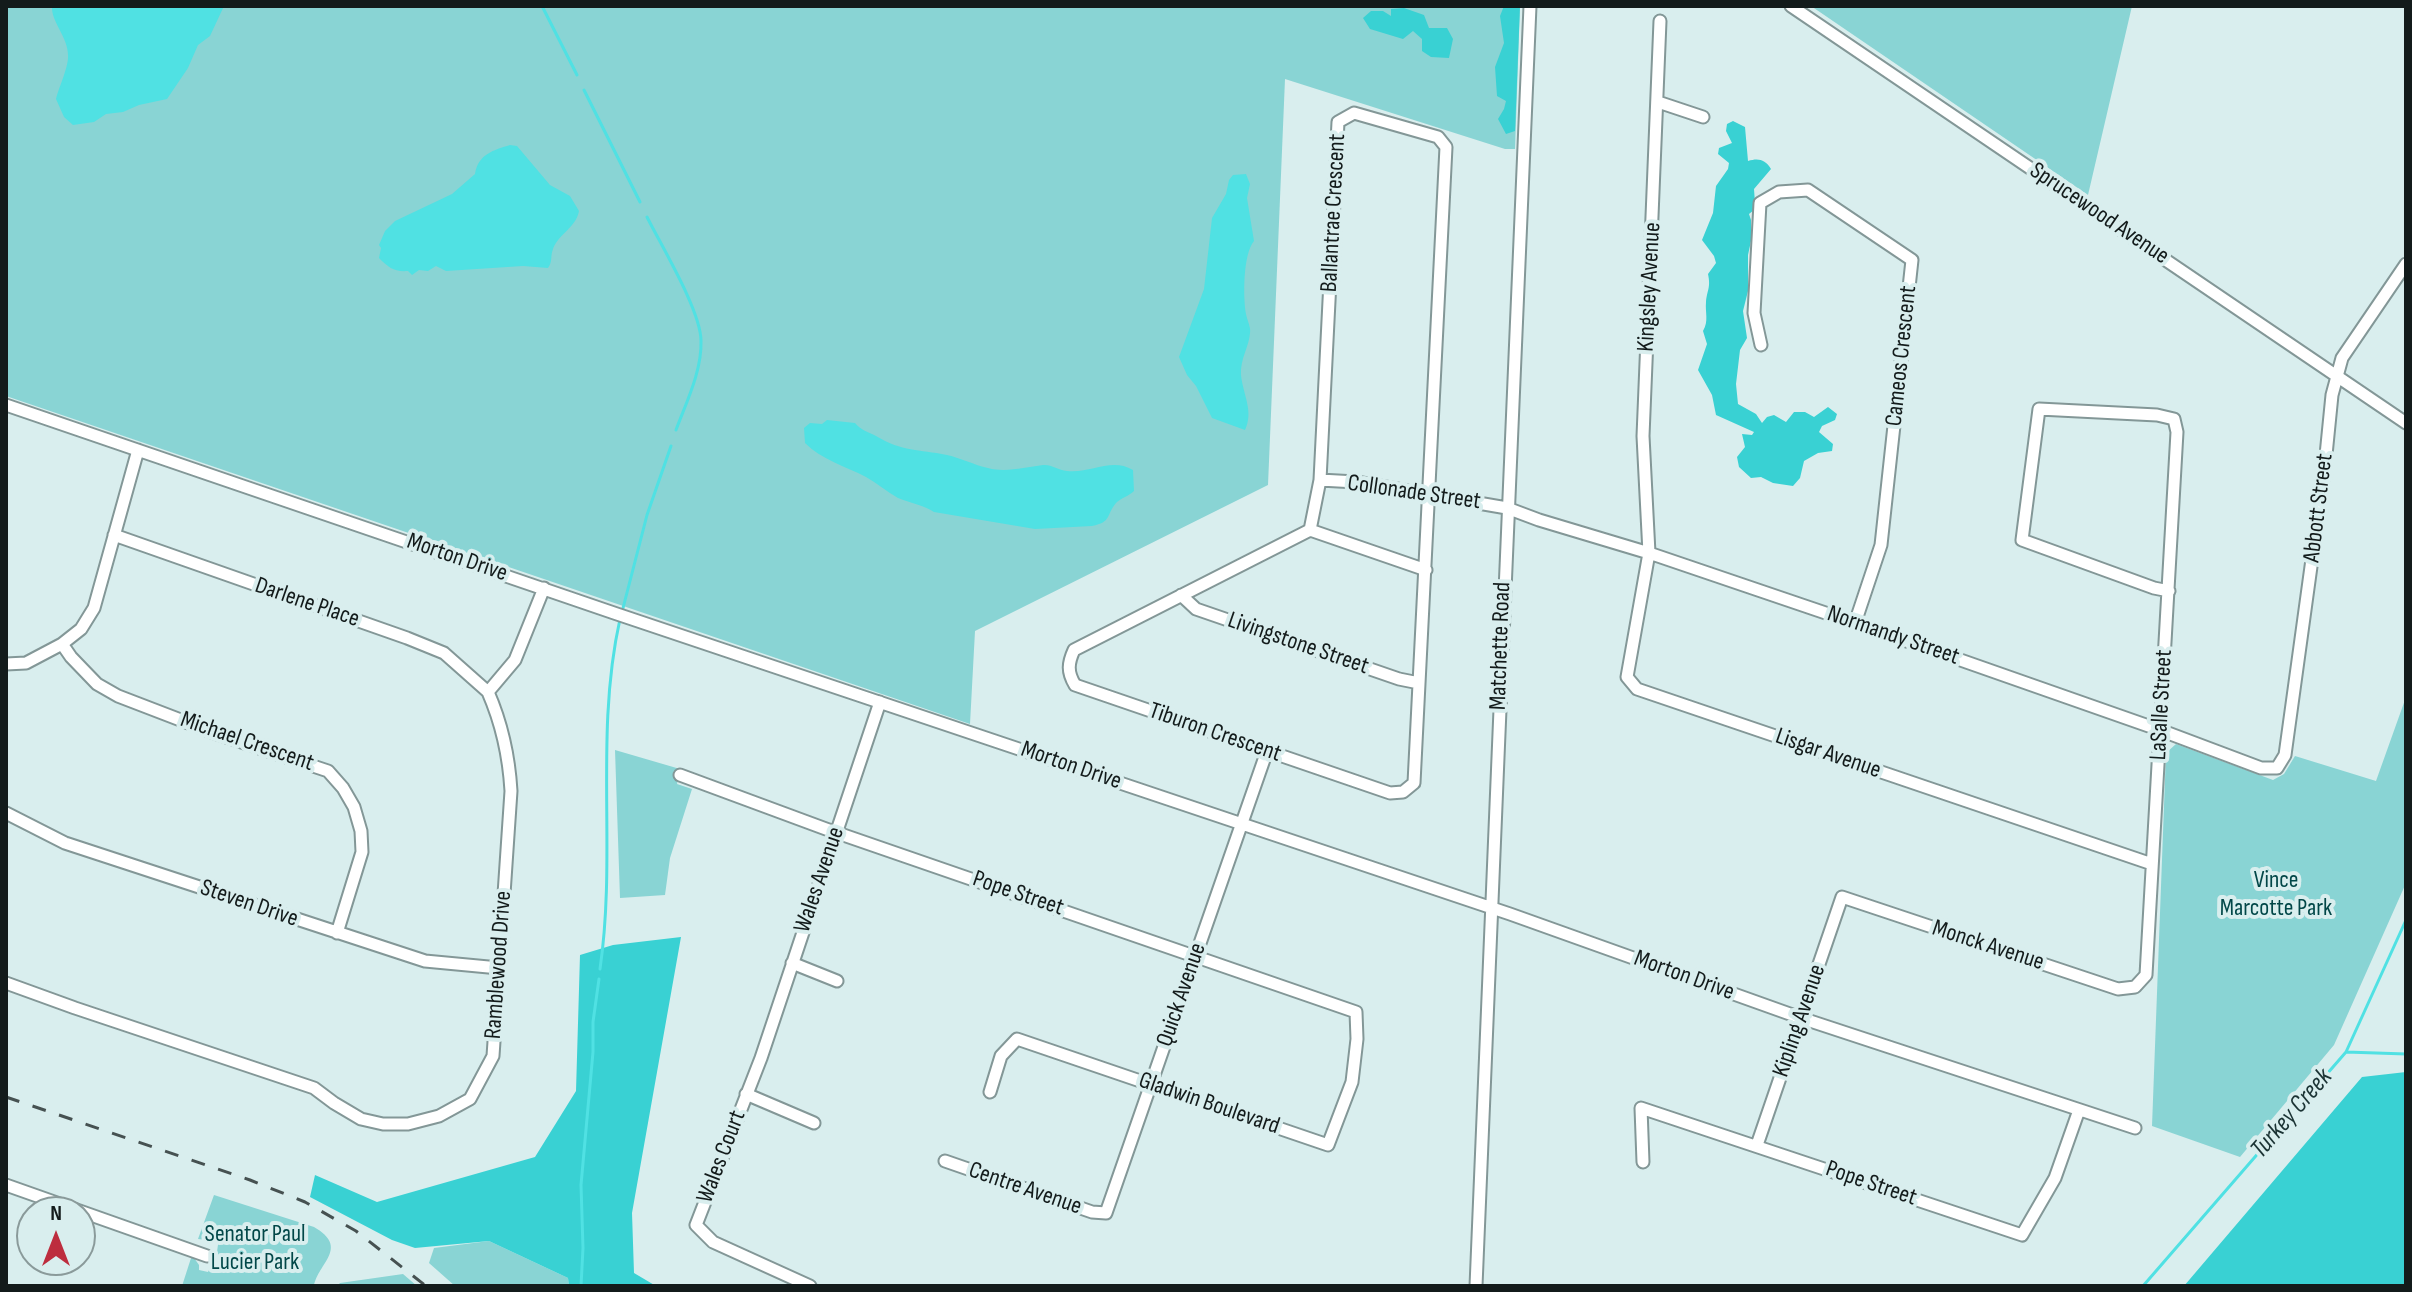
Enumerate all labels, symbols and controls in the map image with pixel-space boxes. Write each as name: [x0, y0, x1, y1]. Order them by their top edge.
street label: Ballantrae Crescent: [1315, 133, 1353, 293]
street label: Sprucewood Avenue: [2024, 157, 2174, 271]
street label: Kingsley Avenue: [1632, 222, 1668, 352]
street label: Cameos Crescent: [1880, 284, 1924, 428]
street label: Abbott Street: [2298, 452, 2340, 564]
street label: Collonade Street: [1346, 469, 1482, 517]
street label: Morton Drive: [403, 527, 511, 589]
street label: Darlene Place: [251, 572, 363, 634]
street label: Matchette Road: [1484, 582, 1518, 710]
street label: Normandy Street: [1823, 600, 1963, 672]
street label: Livingstone Street: [1224, 606, 1372, 682]
street label: LaSalle Street: [2145, 649, 2179, 761]
street label: Tiburon Crescent: [1145, 697, 1285, 769]
street label: Michael Crescent: [177, 706, 317, 778]
street label: Lisgar Avenue: [1771, 723, 1885, 785]
street label: Morton Drive: [1017, 735, 1125, 797]
street label: Wales Avenue: [789, 824, 851, 936]
street label: Pope Street: [969, 865, 1067, 923]
park label: Vince Marcotte Park: [2220, 867, 2332, 923]
street label: Steven Drive: [196, 874, 302, 934]
street label: Ramblewood Drive: [479, 890, 519, 1040]
street label: Monck Avenue: [1929, 914, 2047, 978]
street label: Quick Avenue: [1151, 939, 1213, 1051]
street label: Morton Drive: [1630, 945, 1738, 1007]
street label: Kipling Avenue: [1767, 961, 1833, 1081]
water label: Turkey Creek: [2245, 1063, 2339, 1165]
street label: Gladwin Boulevard: [1135, 1066, 1283, 1142]
street label: Wales Court: [691, 1107, 753, 1207]
street label: Pope Street: [1822, 1155, 1920, 1213]
street label: Centre Avenue: [965, 1156, 1085, 1222]
north arrow: [16, 1196, 96, 1276]
text: N: [50, 1200, 62, 1227]
park label: Senator Paul Lucier Park: [205, 1221, 305, 1277]

